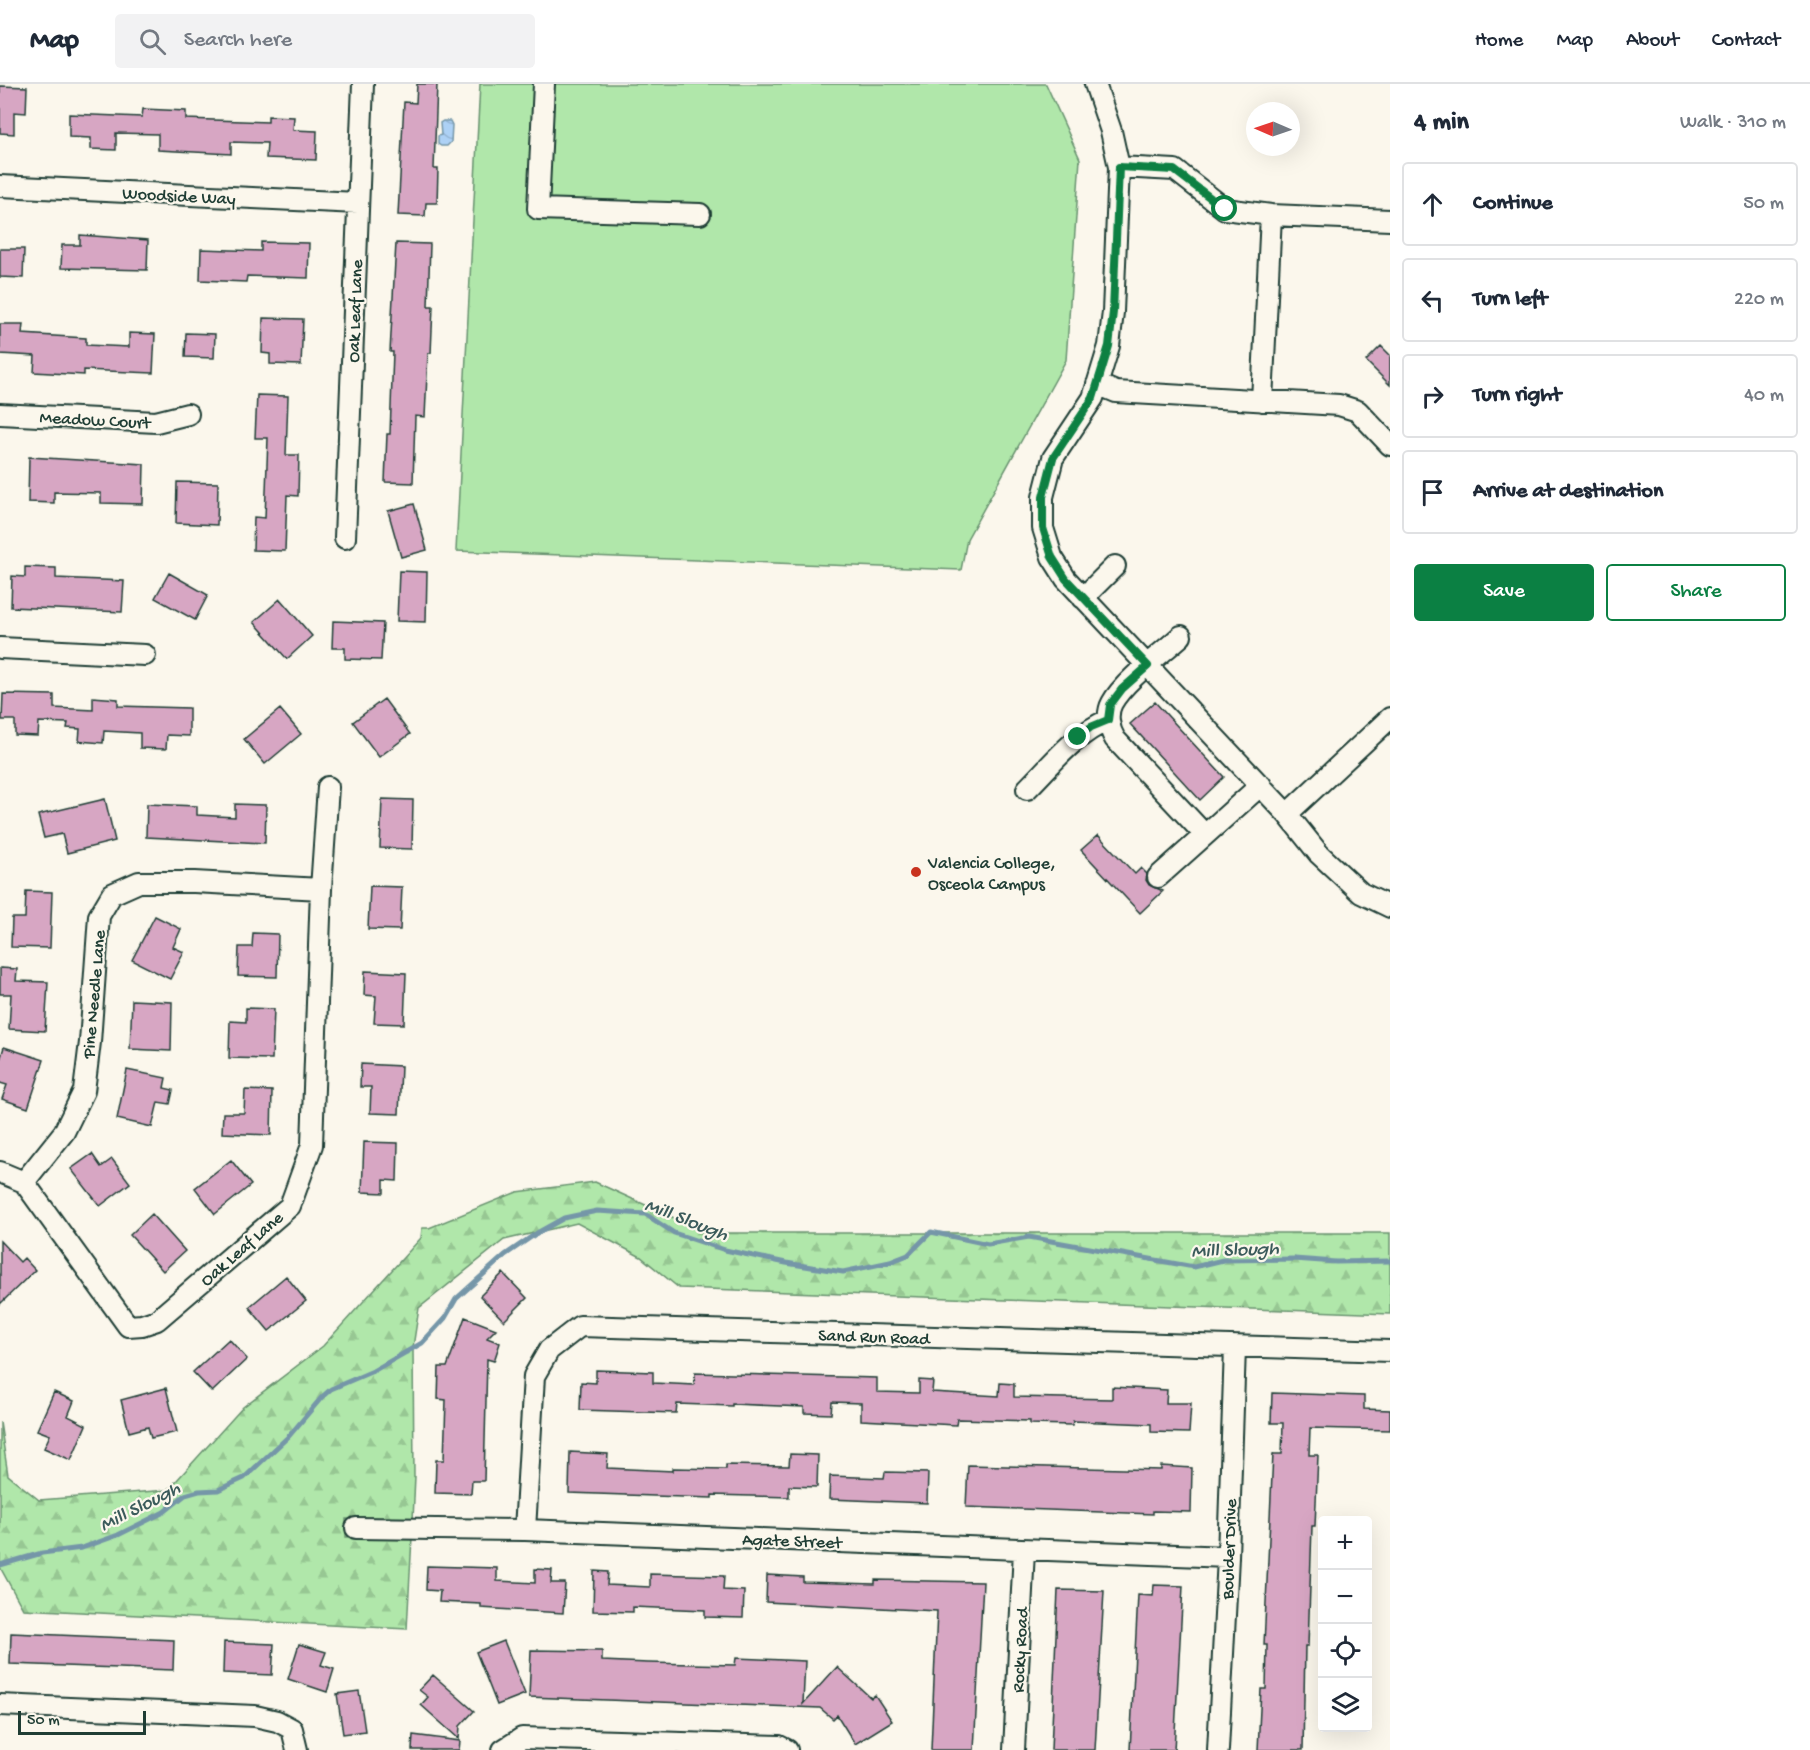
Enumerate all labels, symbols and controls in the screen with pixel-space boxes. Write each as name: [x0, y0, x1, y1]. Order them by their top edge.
search box: [115, 14, 535, 68]
text: Map: [30, 25, 79, 58]
icon: search: [136, 25, 169, 58]
text: Search here: [184, 28, 292, 54]
text: Home: [1475, 29, 1523, 54]
text: Map: [1556, 29, 1593, 54]
text: About: [1626, 29, 1679, 54]
text: Contact: [1712, 29, 1780, 54]
north arrow: [1246, 102, 1300, 156]
text: 4 min: [1414, 108, 1469, 139]
text: Walk · 310 m: [1680, 112, 1786, 135]
street label: Woodside Way: [122, 184, 236, 211]
icon: ahead: [1416, 188, 1449, 221]
text: Continue: [1473, 191, 1553, 217]
text: 50 m: [1743, 193, 1784, 216]
route start: [1211, 195, 1237, 221]
street label: Oak Leaf Lane: [344, 258, 369, 363]
icon: left: [1416, 284, 1449, 317]
text: Turn left: [1473, 287, 1547, 313]
text: 220 m: [1734, 289, 1784, 312]
icon: right: [1416, 380, 1449, 413]
text: Turn right: [1473, 383, 1561, 409]
text: 40 m: [1744, 385, 1784, 408]
street label: Meadow Court: [39, 408, 153, 435]
icon: arrive: [1416, 476, 1449, 509]
text: Arrive at destination: [1473, 479, 1663, 505]
button: Save: [1414, 564, 1594, 621]
button: Share: [1606, 564, 1786, 621]
route end: [1064, 723, 1090, 749]
place label: Valencia College, Osceola Campus: [927, 854, 1056, 896]
marker: Valencia College, Osceola Campus: [909, 865, 923, 879]
street label: Pine Needle Lane: [79, 928, 112, 1060]
water label: Mill Slough: [641, 1195, 731, 1248]
street label: Oak Leaf Lane: [197, 1208, 289, 1292]
water label: Mill Slough: [1191, 1238, 1279, 1265]
street label: Sand Run Road: [818, 1326, 932, 1351]
water label: Mill Slough: [96, 1478, 185, 1538]
street label: Boulder Drive: [1218, 1498, 1243, 1601]
map controls: [1318, 1516, 1372, 1732]
button: +: [1318, 1516, 1372, 1570]
street label: Agate Street: [742, 1530, 844, 1555]
button: −: [1318, 1570, 1372, 1624]
street label: Rocky Road: [1009, 1606, 1034, 1693]
button: locate: [1318, 1624, 1372, 1678]
button: layers: [1318, 1678, 1372, 1732]
scale bar: [18, 1708, 146, 1736]
text: 50 m: [27, 1712, 60, 1731]

